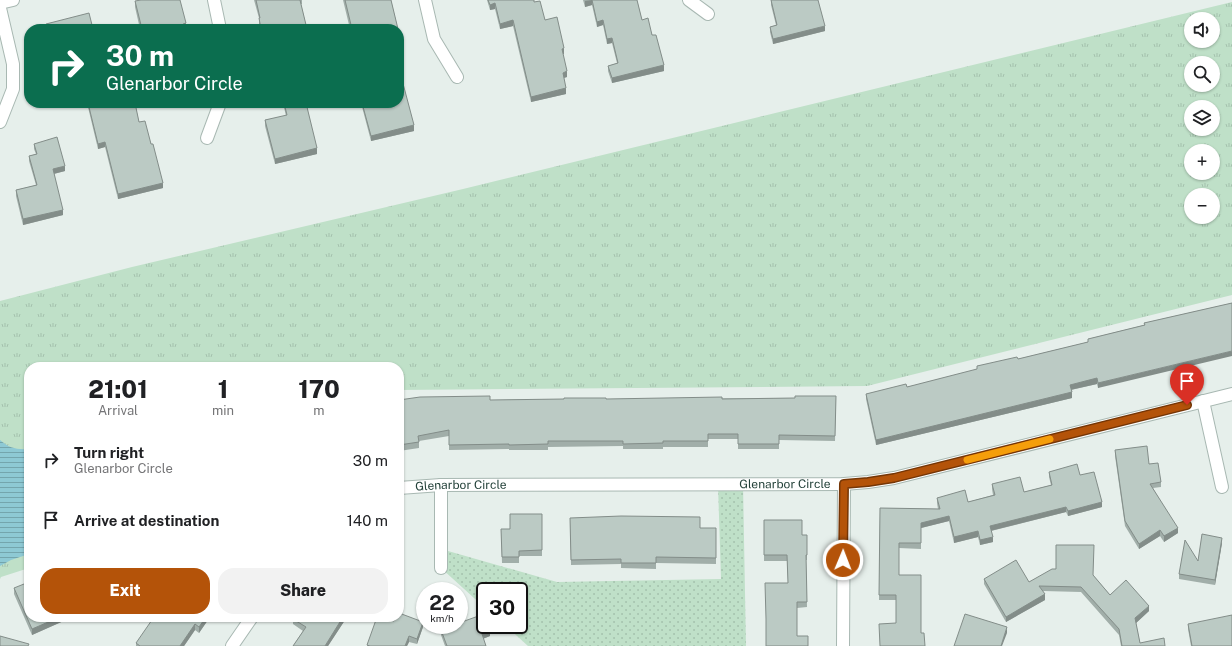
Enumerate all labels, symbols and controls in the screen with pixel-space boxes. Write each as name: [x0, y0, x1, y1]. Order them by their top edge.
map controls: [1184, 12, 1220, 224]
button: sound: [1184, 12, 1220, 48]
text: 30 m: [106, 39, 174, 72]
icon: right: [40, 40, 92, 92]
button: search: [1184, 56, 1220, 92]
text: Glenarbor Circle: [106, 73, 243, 94]
button: layers: [1184, 100, 1220, 136]
button: +: [1184, 144, 1220, 180]
button: −: [1184, 188, 1220, 224]
pin: [1170, 364, 1204, 405]
icon: arrive: [1176, 370, 1198, 392]
text: 21:01: [88, 375, 148, 403]
text: 1: [218, 375, 228, 403]
text: 170: [298, 375, 340, 403]
text: Arrival: [98, 403, 138, 418]
text: min: [212, 403, 234, 418]
text: m: [313, 403, 325, 418]
text: Turn right: [74, 444, 144, 461]
icon: right: [40, 449, 62, 471]
text: 30 m: [353, 452, 388, 469]
text: Glenarbor Circle: [74, 461, 173, 476]
street label: Glenarbor Circle: [739, 477, 831, 491]
street label: Glenarbor Circle: [415, 478, 507, 494]
icon: arrive: [40, 509, 62, 531]
text: Arrive at destination: [74, 512, 219, 529]
text: 140 m: [347, 512, 388, 529]
position arrow: [822, 539, 864, 581]
button: Exit: [40, 568, 210, 614]
button: Share: [218, 568, 388, 614]
speed limit sign: 30: [476, 582, 528, 634]
text: 22: [429, 591, 455, 615]
text: km/h: [430, 612, 454, 624]

